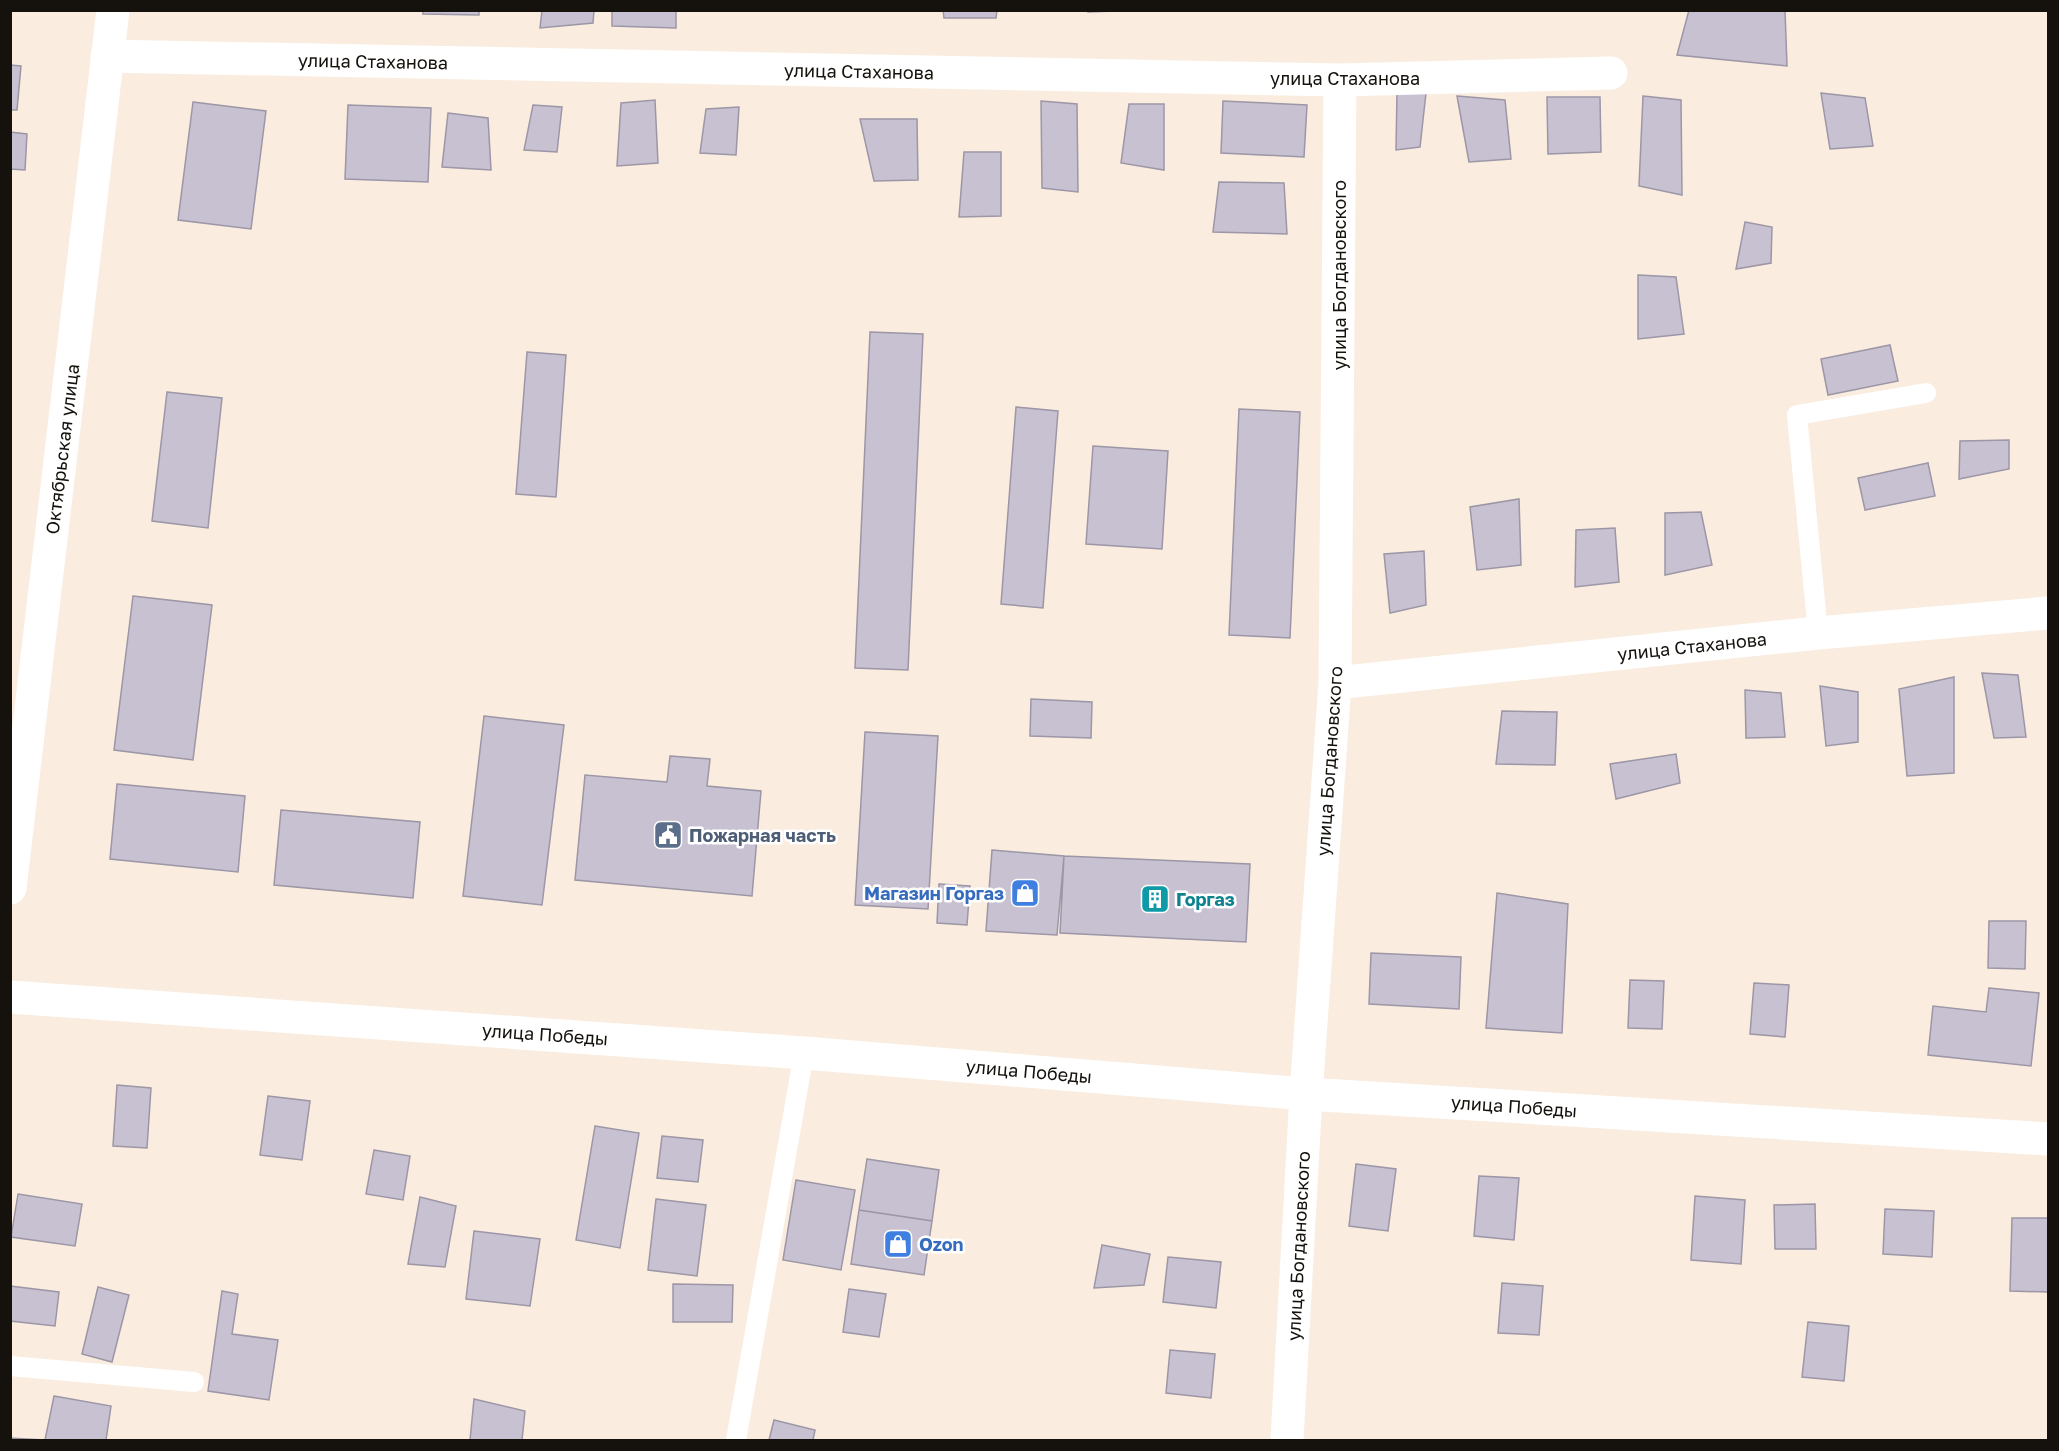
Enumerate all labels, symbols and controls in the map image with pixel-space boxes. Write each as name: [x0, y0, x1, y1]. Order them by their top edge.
street label: улица Стаханова: [298, 49, 448, 73]
street label: улица Стаханова: [784, 59, 934, 83]
street label: улица Стаханова: [1270, 67, 1420, 89]
street label: улица Богдановского: [1328, 180, 1350, 370]
street label: Октябрьская улица: [41, 362, 83, 536]
street label: улица Стаханова: [1616, 627, 1768, 665]
street label: улица Богдановского: [1311, 665, 1347, 857]
public building icon: Пожарная часть: [652, 819, 684, 851]
place label: Пожарная часть: [689, 824, 836, 846]
shop icon: Магазин Горгаз: [1009, 877, 1041, 909]
place label: Магазин Горгаз: [864, 882, 1004, 904]
building icon: Горгаз: [1139, 883, 1171, 915]
place label: Горгаз: [1176, 888, 1235, 910]
street label: улица Победы: [481, 1019, 609, 1049]
street label: улица Победы: [965, 1055, 1093, 1087]
street label: улица Победы: [1450, 1091, 1578, 1121]
street label: улица Богдановского: [1282, 1150, 1314, 1342]
shop icon: Ozon: [882, 1228, 914, 1260]
place label: Ozon: [919, 1233, 964, 1255]

